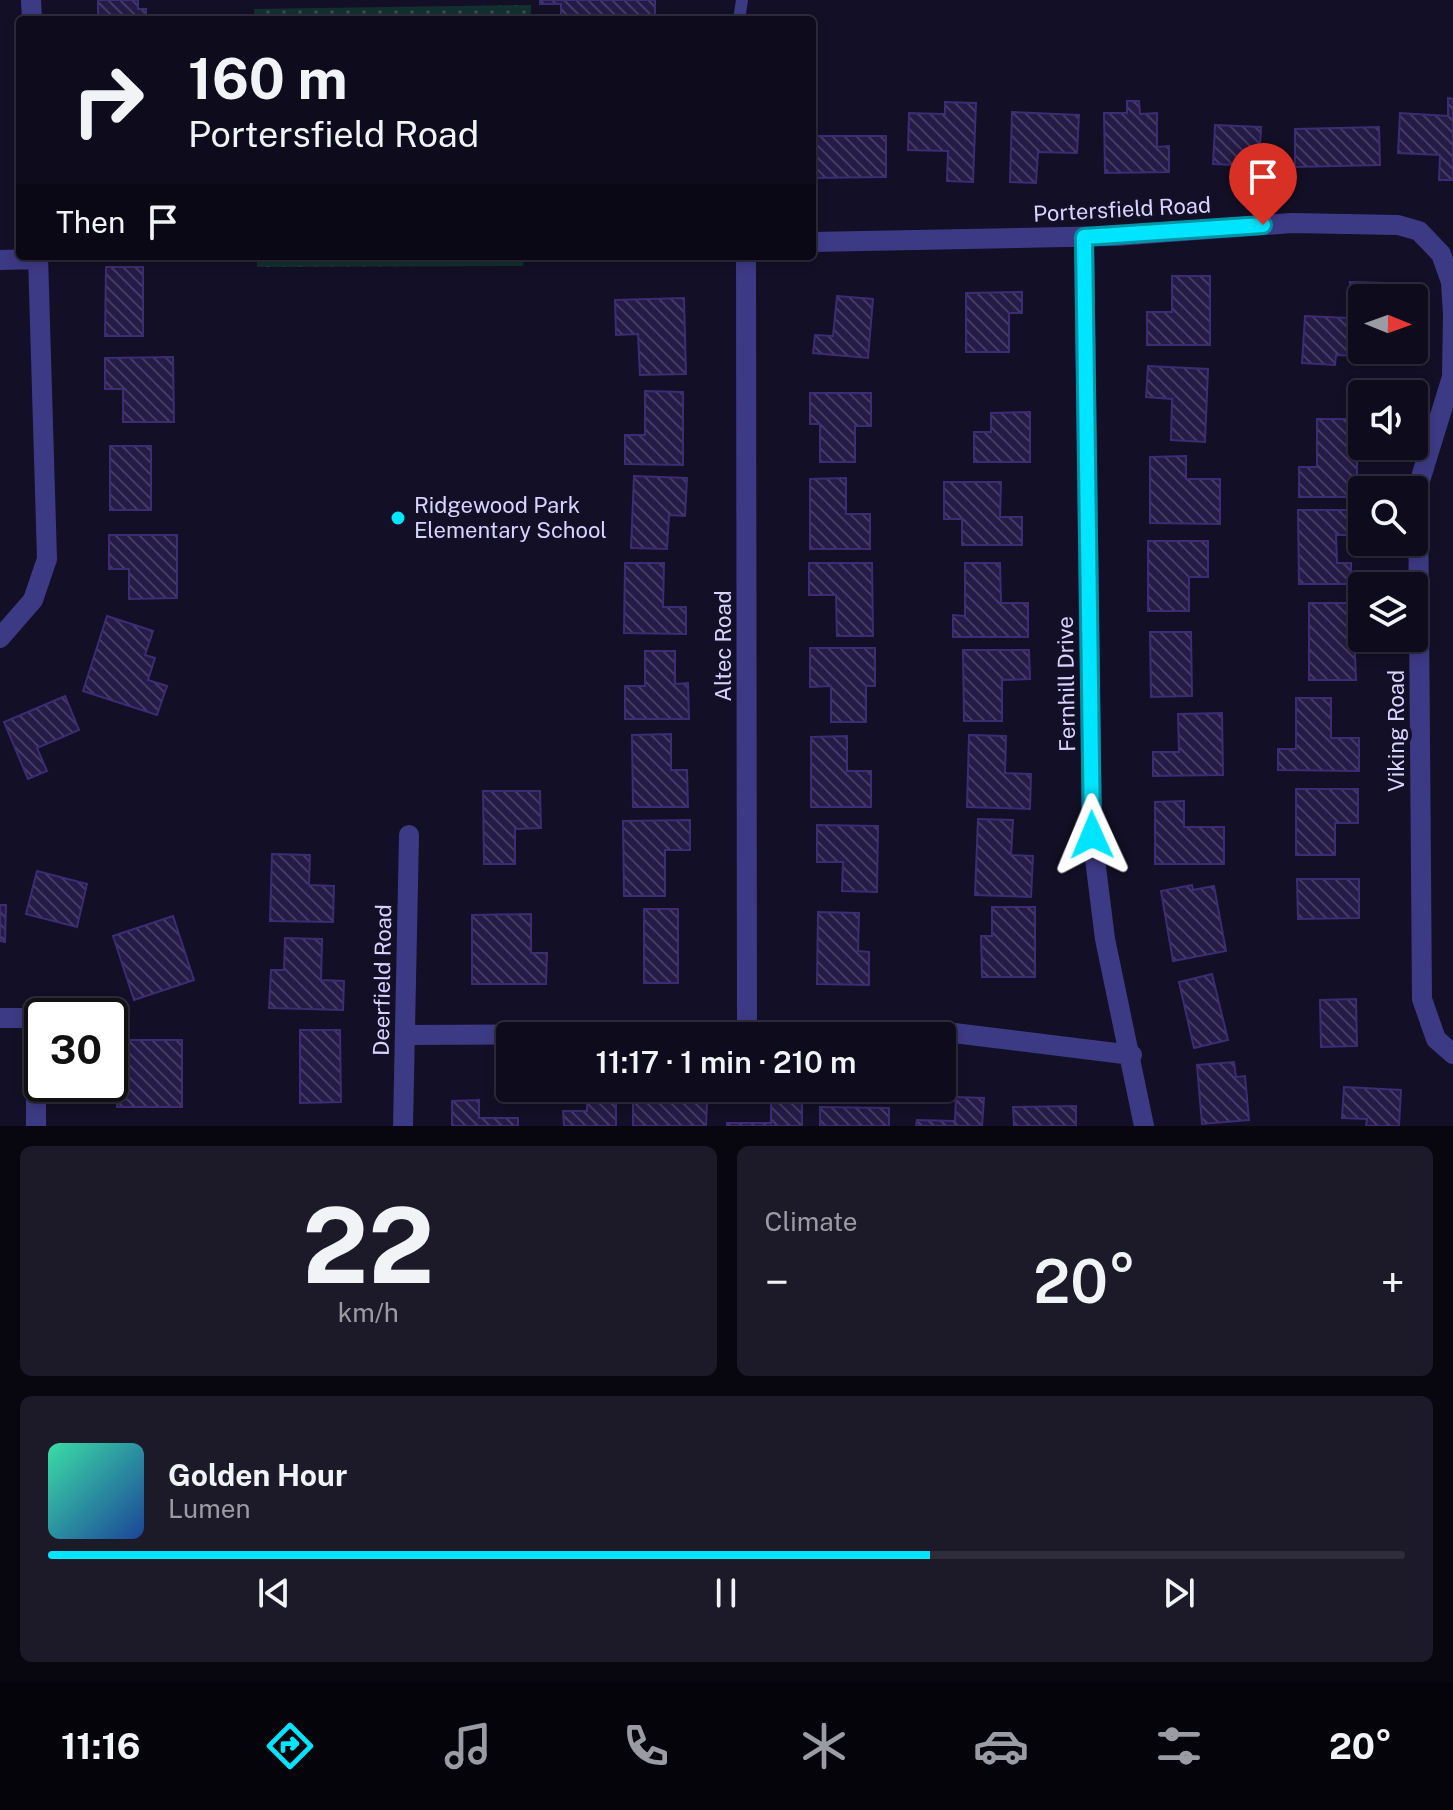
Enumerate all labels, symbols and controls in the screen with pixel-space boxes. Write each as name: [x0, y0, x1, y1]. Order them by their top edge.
text: 160 m: [188, 46, 348, 112]
icon: right: [56, 48, 160, 152]
text: Portersfield Road: [188, 113, 479, 155]
pin: [1229, 143, 1297, 225]
icon: arrive: [1241, 155, 1285, 199]
street label: Portersfield Road: [1032, 191, 1212, 227]
icon: arrive: [141, 200, 185, 244]
text: Then: [56, 204, 125, 240]
north arrow: [1348, 284, 1428, 364]
map controls: [1348, 284, 1428, 652]
button: sound: [1348, 380, 1428, 460]
button: search: [1348, 476, 1428, 556]
place label: Ridgewood Park Elementary School: [414, 492, 607, 543]
marker: Ridgewood Park Elementary School: [389, 509, 407, 527]
button: layers: [1348, 572, 1428, 652]
street label: Altec Road: [710, 590, 736, 702]
street label: Fernhill Drive: [1052, 616, 1080, 752]
street label: Viking Road: [1383, 670, 1409, 792]
position arrow: [1050, 793, 1134, 877]
street label: Deerfield Road: [368, 904, 396, 1056]
speed limit sign: 30: [24, 998, 128, 1102]
text: 11:17 · 1 min · 210 m: [596, 1044, 856, 1080]
text: 22: [302, 1184, 434, 1306]
text: Climate: [765, 1206, 858, 1237]
text: 20°: [1033, 1246, 1136, 1317]
text: −: [765, 1256, 789, 1308]
text: +: [1381, 1256, 1405, 1308]
text: km/h: [338, 1297, 399, 1328]
text: Golden Hour: [168, 1457, 347, 1493]
text: Lumen: [168, 1493, 251, 1524]
icon: previous: [252, 1571, 296, 1615]
icon: pause: [704, 1571, 748, 1615]
icon: next: [1157, 1571, 1201, 1615]
icon: directions: [262, 1718, 318, 1774]
icon: music: [440, 1718, 496, 1774]
icon: phone: [618, 1718, 674, 1774]
icon: climate: [796, 1718, 852, 1774]
icon: car: [973, 1718, 1029, 1774]
icon: filters: [1151, 1718, 1207, 1774]
text: 11:16: [61, 1725, 141, 1767]
text: 20°: [1329, 1725, 1392, 1767]

